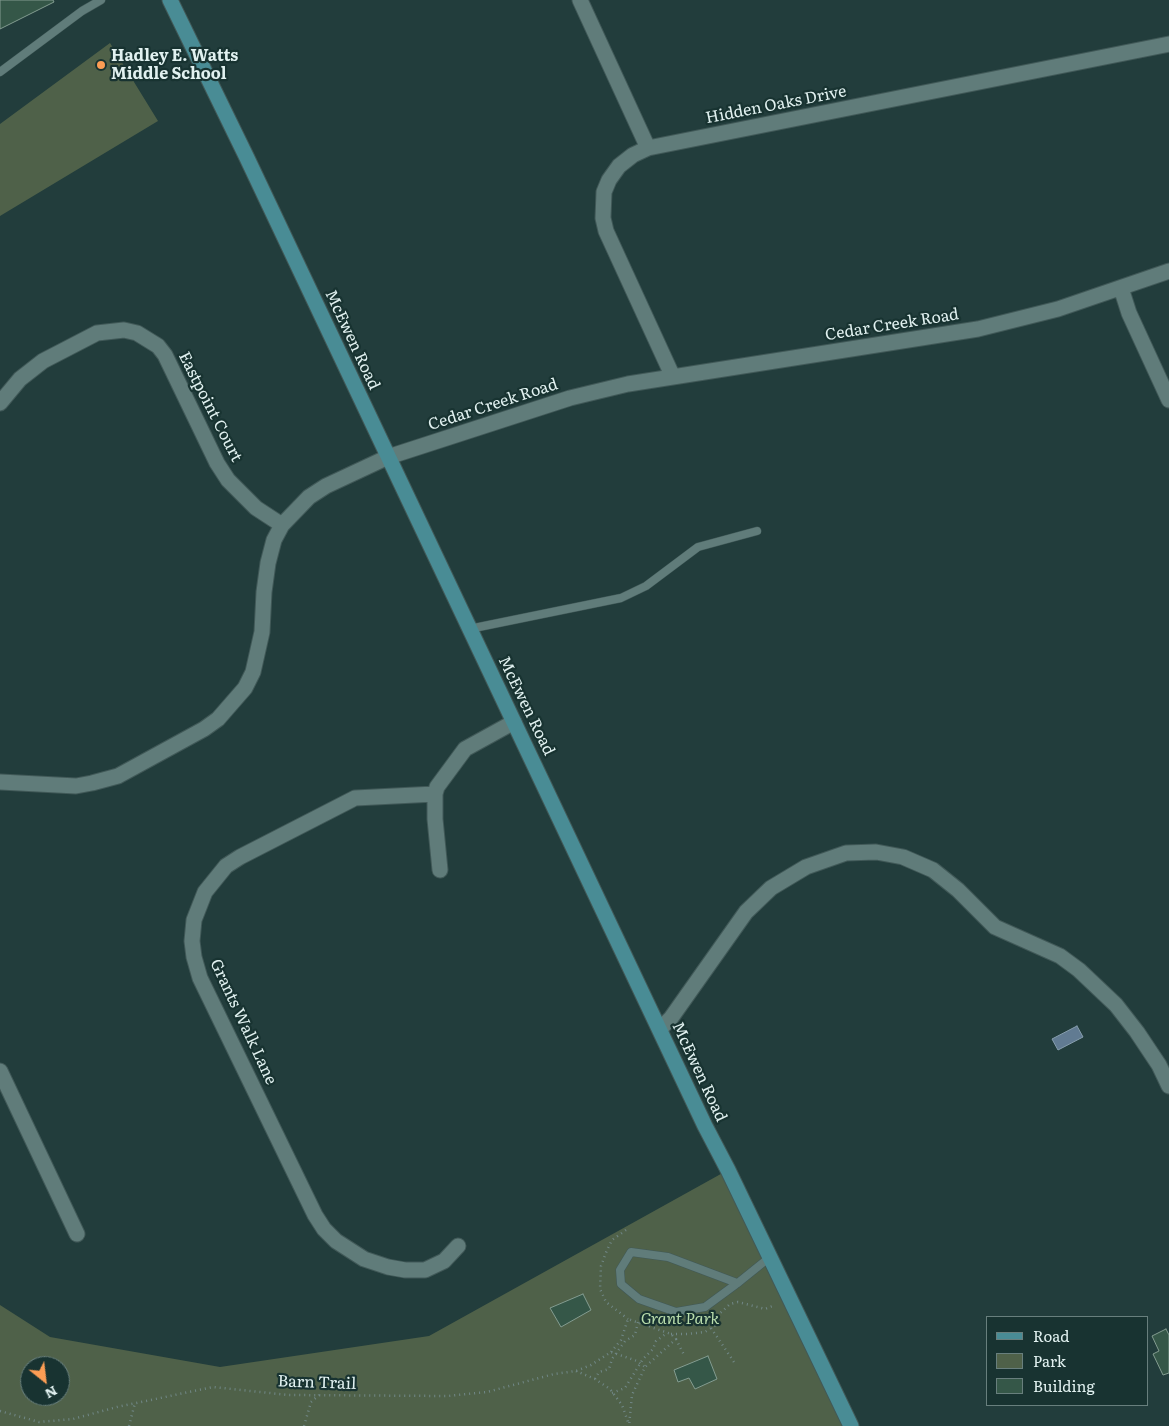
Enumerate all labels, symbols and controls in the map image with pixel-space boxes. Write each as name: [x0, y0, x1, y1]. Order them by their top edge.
place label: Hadley E. Watts Middle School: [111, 46, 238, 84]
marker: Hadley E. Watts Middle School: [95, 59, 107, 71]
street label: Hidden Oaks Drive: [704, 82, 848, 128]
street label: McEwen Road: [320, 287, 384, 393]
street label: Cedar Creek Road: [824, 305, 960, 345]
street label: Eastpoint Court: [174, 349, 246, 465]
street label: Cedar Creek Road: [426, 375, 560, 435]
street label: McEwen Road: [494, 653, 558, 759]
street label: Grants Walk Lane: [205, 956, 281, 1088]
street label: McEwen Road: [667, 1019, 731, 1125]
park label: Grant Park: [641, 1309, 719, 1329]
legend: [986, 1316, 1149, 1406]
text: Road: [1033, 1324, 1069, 1347]
text: Park: [1033, 1349, 1066, 1372]
north arrow: [20, 1356, 70, 1406]
street label: Barn Trail: [277, 1372, 357, 1394]
text: Building: [1033, 1374, 1095, 1397]
text: N: [42, 1382, 62, 1405]

